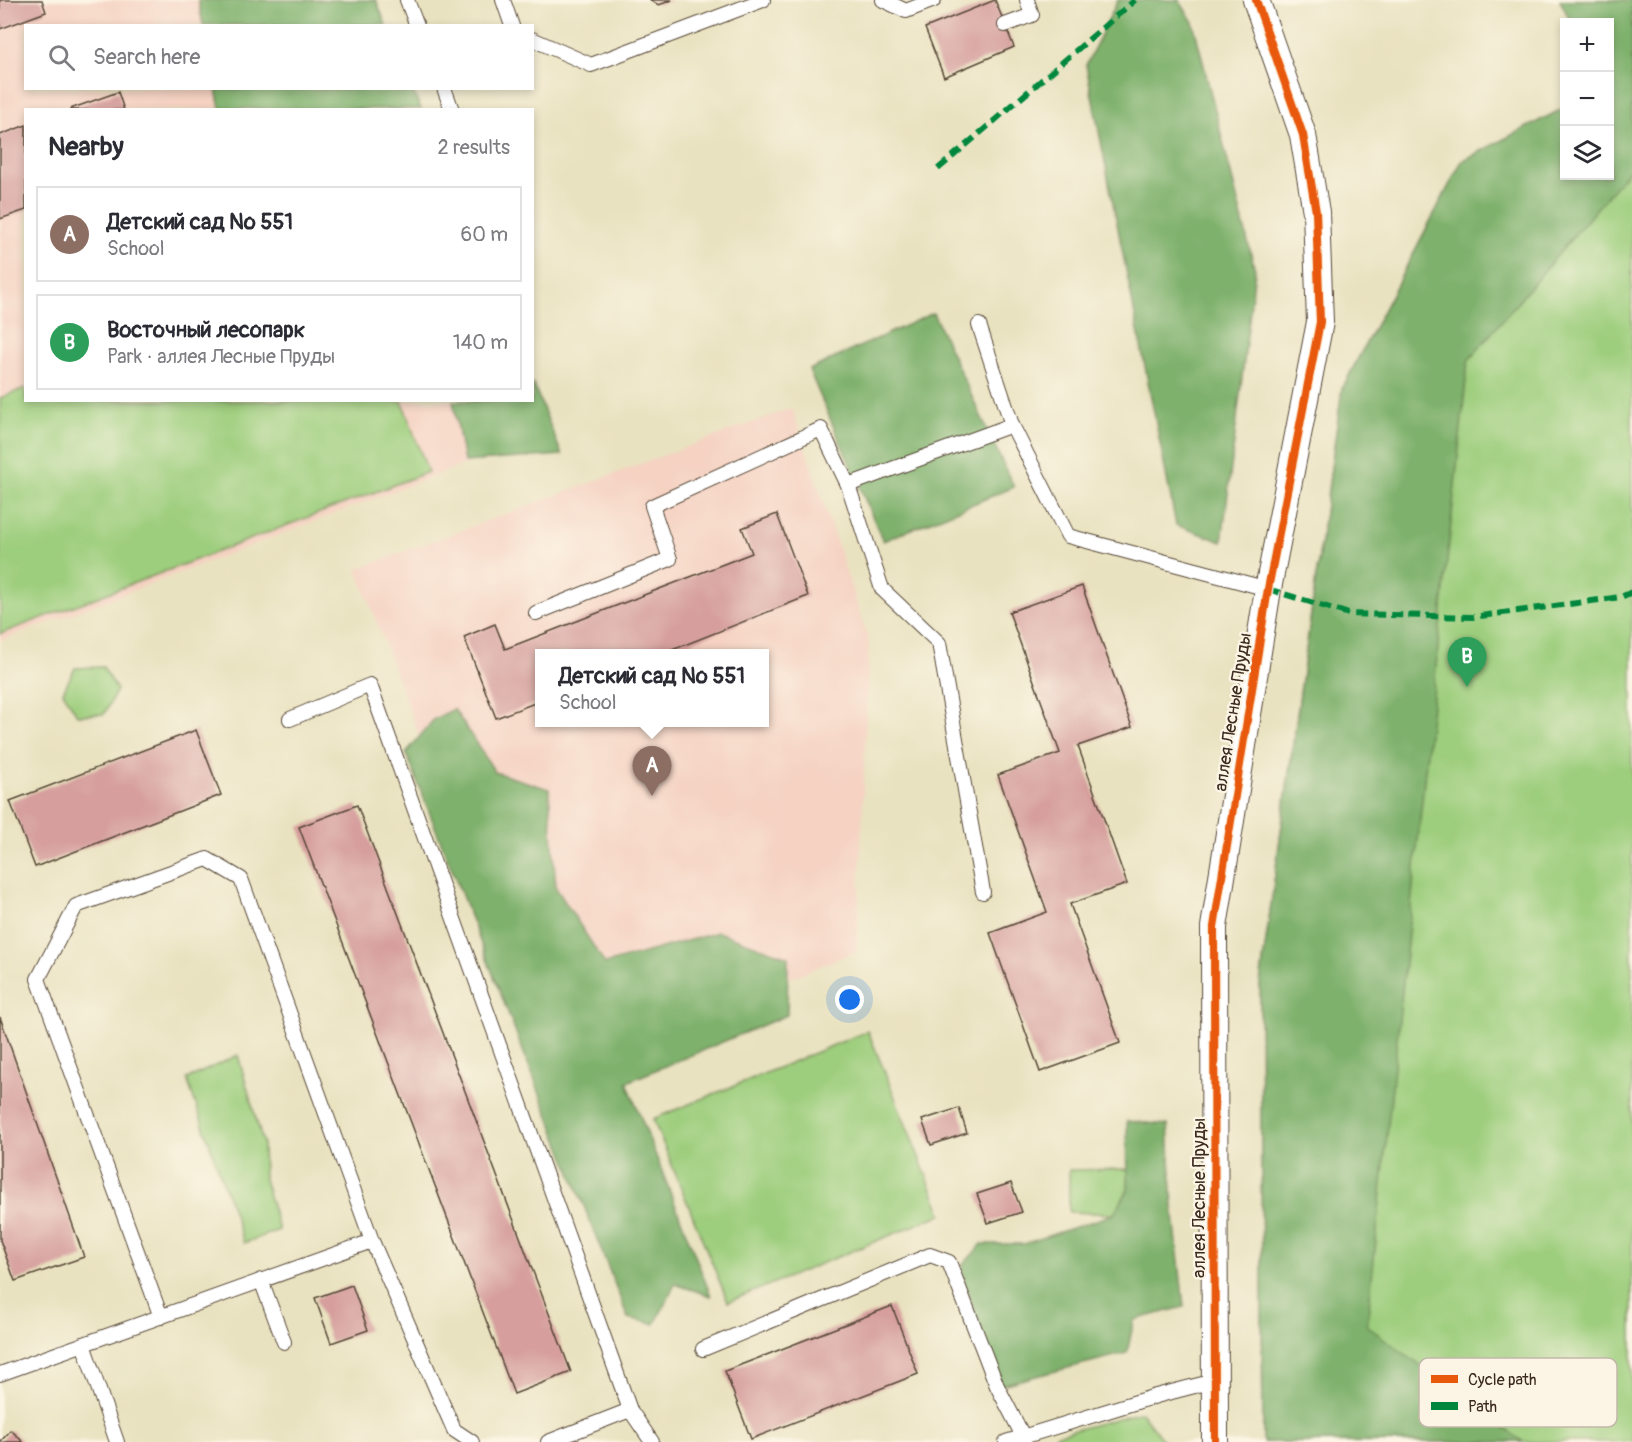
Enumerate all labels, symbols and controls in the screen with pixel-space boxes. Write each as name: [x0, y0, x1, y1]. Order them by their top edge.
map controls: [1560, 18, 1614, 180]
button: +: [1560, 18, 1614, 72]
search box: [24, 24, 534, 90]
icon: search: [45, 41, 78, 74]
text: Search here: [93, 43, 200, 71]
button: −: [1560, 72, 1614, 126]
button: layers: [1560, 126, 1614, 180]
text: Nearby: [48, 131, 124, 163]
text: 2 results: [438, 135, 510, 160]
text: Детский сад № 551: [107, 208, 293, 236]
text: A: [63, 222, 76, 247]
text: 60 m: [461, 222, 508, 247]
text: School: [107, 236, 164, 261]
text: Восточный лесопарк: [107, 316, 305, 344]
text: B: [64, 330, 75, 355]
text: 140 m: [453, 330, 508, 355]
text: Park · аллея Лесные Пруды: [107, 344, 335, 369]
street label: аллея Лесные Пруды: [1209, 631, 1257, 793]
pin: B: [1448, 638, 1486, 687]
popup: [535, 649, 769, 727]
text: Детский сад № 551: [559, 662, 745, 690]
text: School: [559, 690, 616, 715]
pin: A: [632, 746, 672, 796]
your location: [835, 985, 864, 1014]
street label: аллея Лесные Пруды: [1188, 1118, 1211, 1278]
legend: [1419, 1358, 1617, 1427]
text: Cycle path: [1468, 1370, 1536, 1390]
text: Path: [1468, 1397, 1497, 1417]

